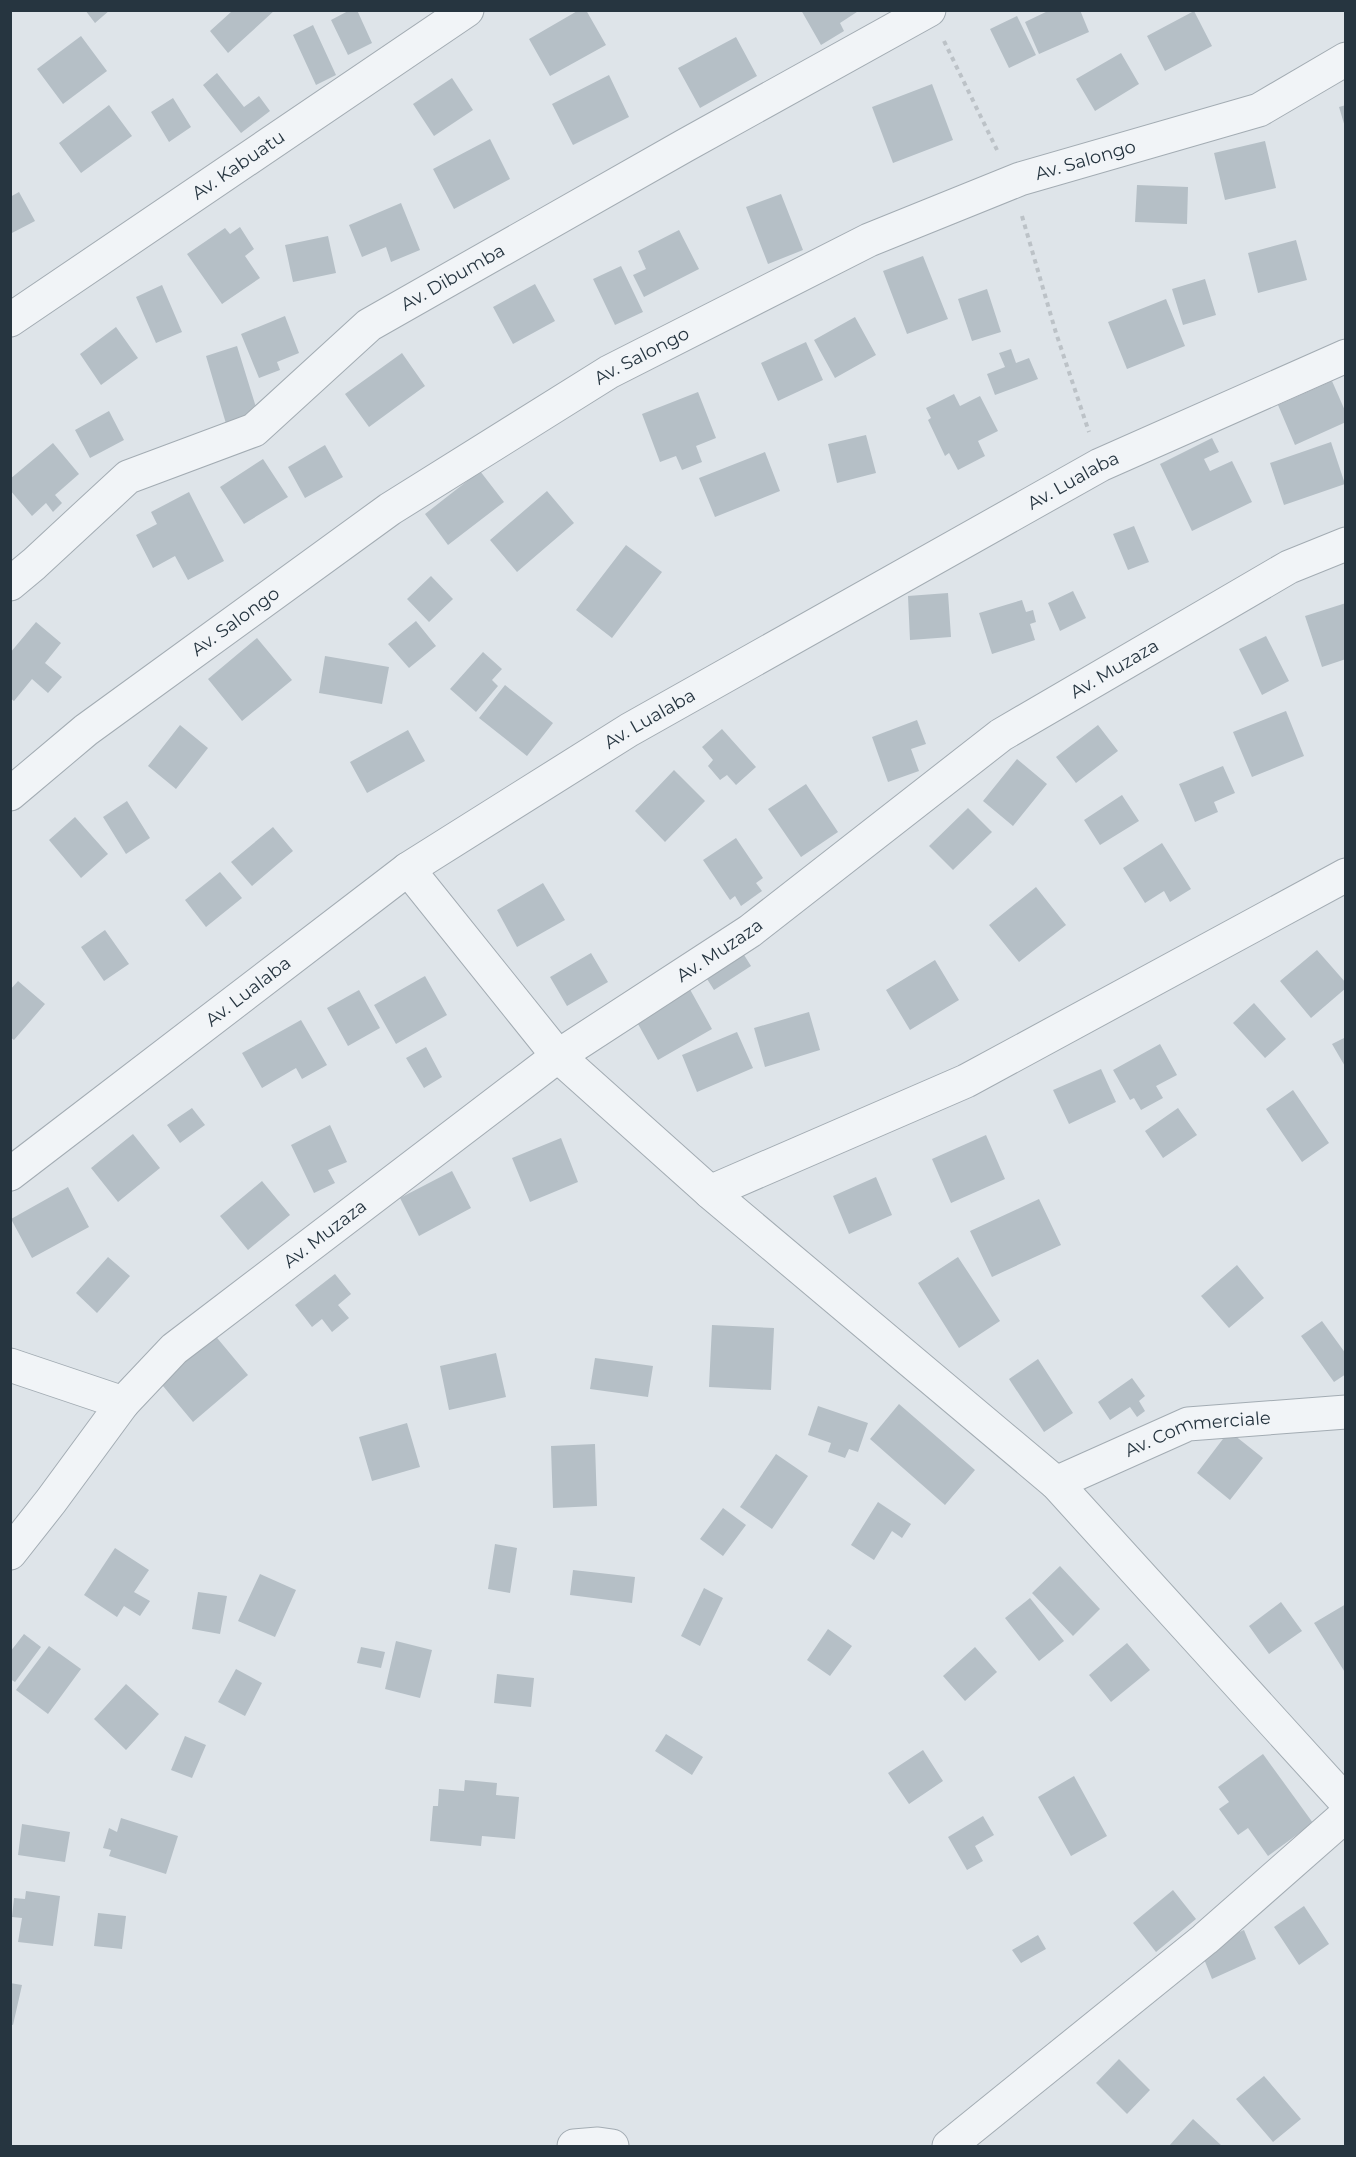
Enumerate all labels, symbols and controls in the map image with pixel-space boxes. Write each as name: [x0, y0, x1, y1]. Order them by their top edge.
street label: Av. Kabuatu: [188, 126, 289, 204]
street label: Av. Salongo: [1032, 135, 1138, 185]
street label: Av. Dibumba: [397, 239, 509, 316]
street label: Av. Salongo: [590, 322, 693, 390]
street label: Av. Lualaba: [1023, 447, 1123, 515]
street label: Av. Salongo: [187, 582, 284, 661]
street label: Av. Muzaza: [1066, 634, 1163, 703]
street label: Av. Lualaba: [600, 684, 699, 754]
street label: Av. Muzaza: [672, 914, 767, 987]
street label: Av. Lualaba: [201, 952, 295, 1031]
street label: Av. Muzaza: [279, 1195, 371, 1273]
street label: Av. Commerciale: [1121, 1407, 1272, 1462]

